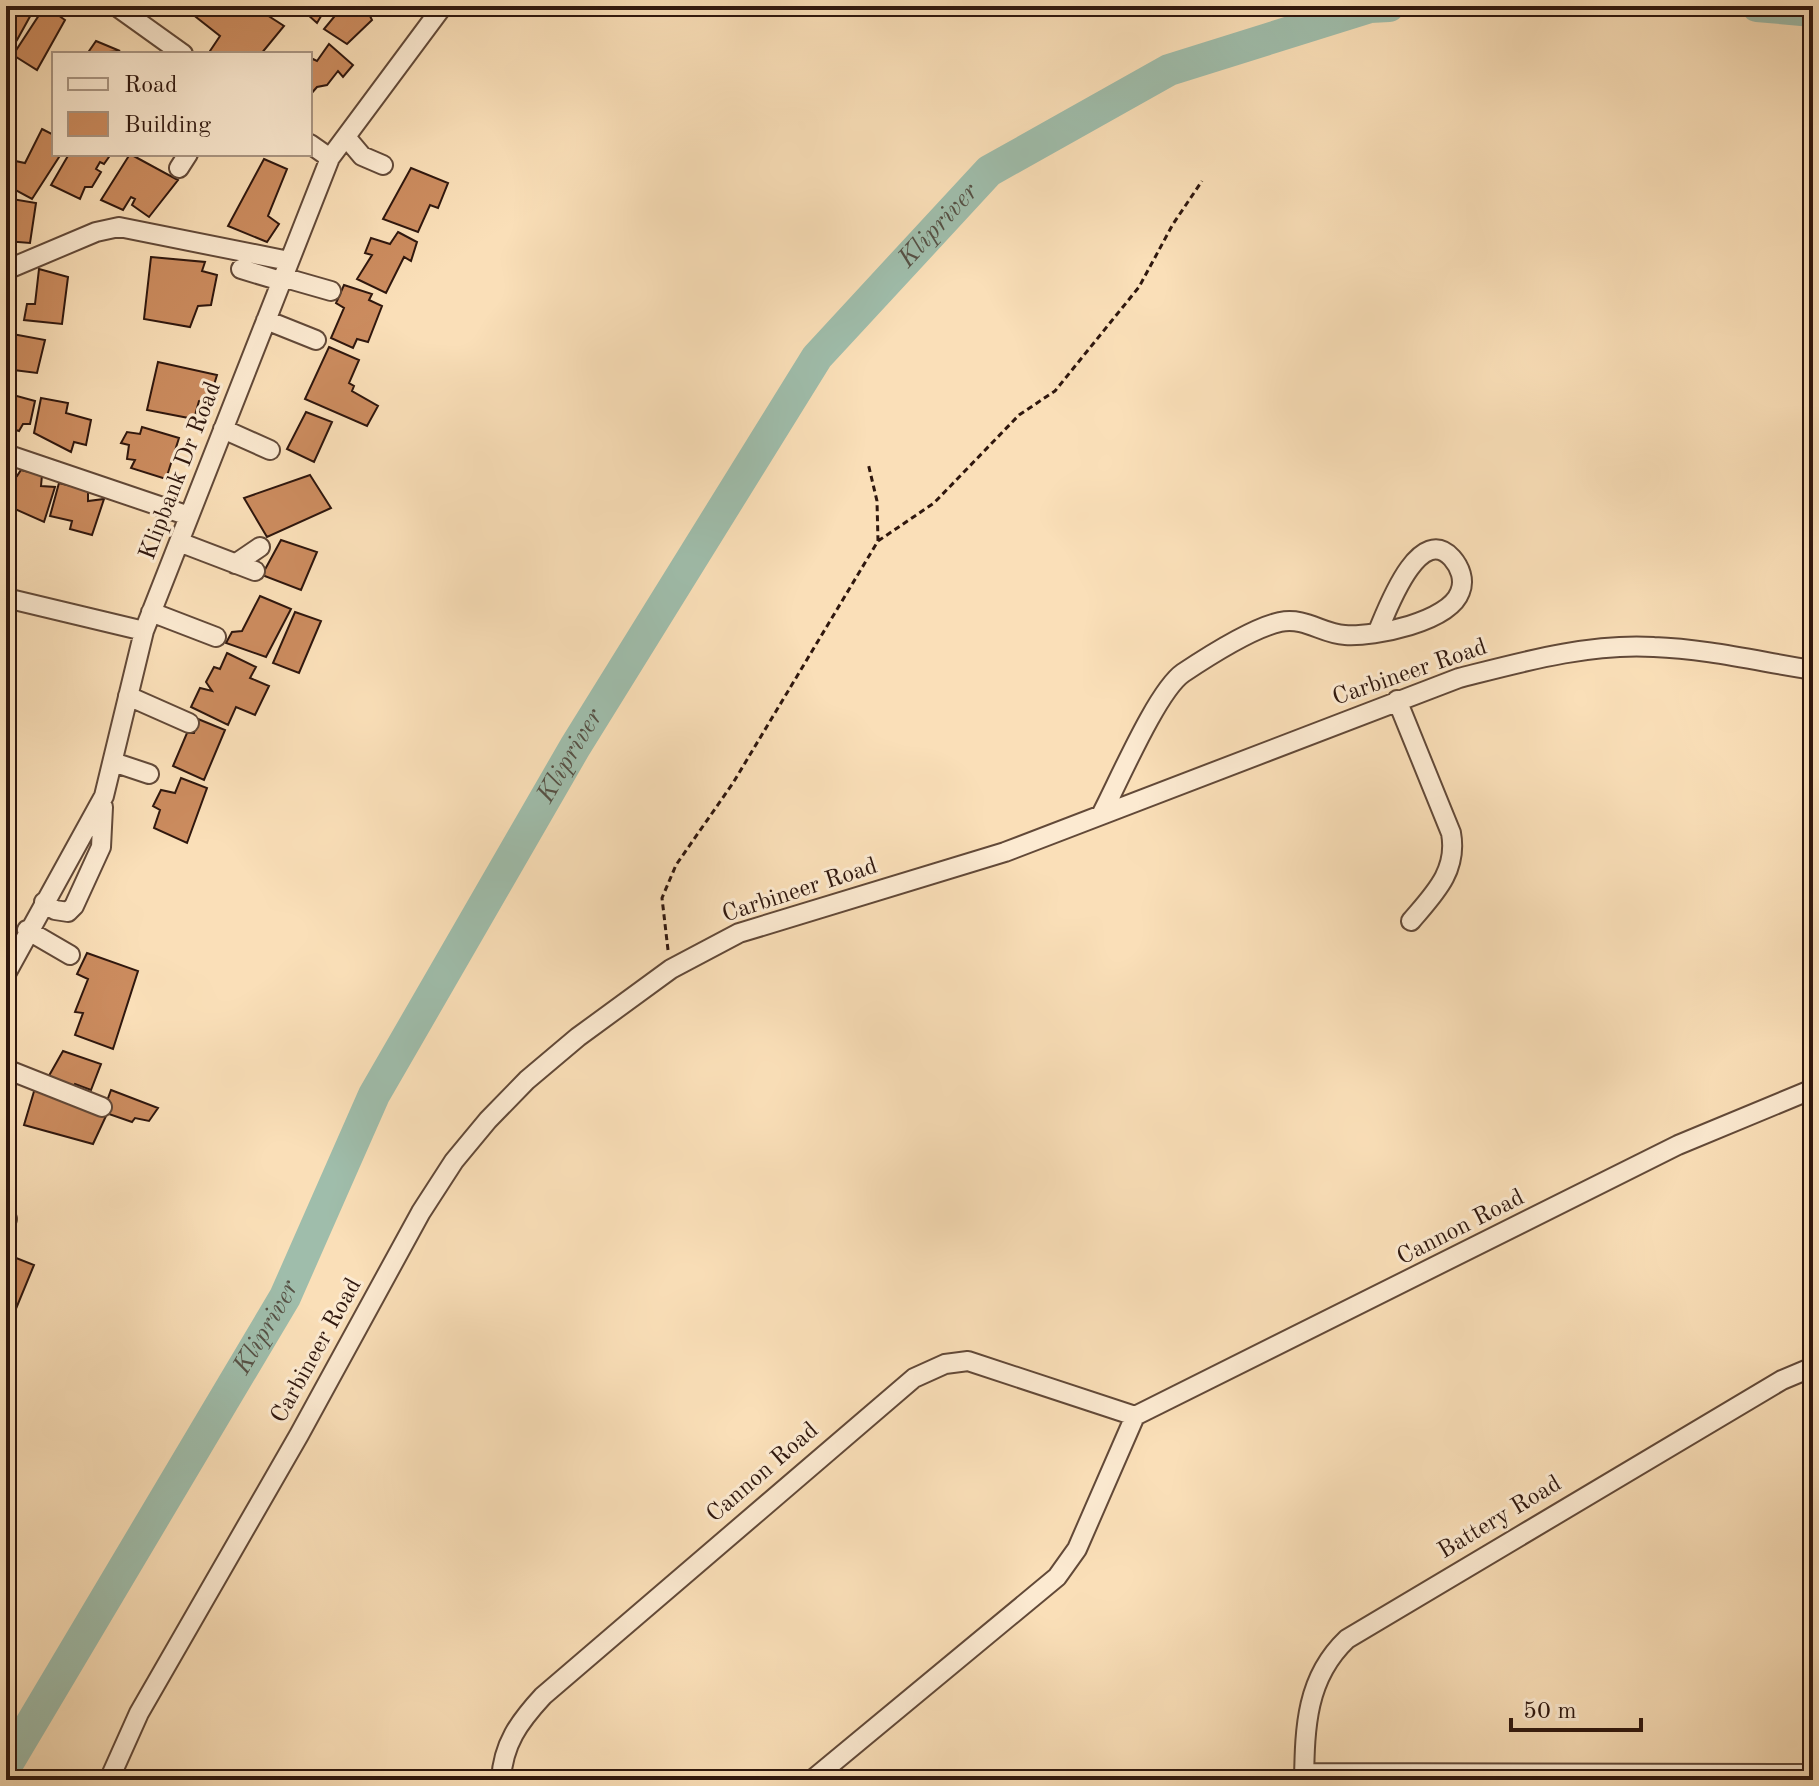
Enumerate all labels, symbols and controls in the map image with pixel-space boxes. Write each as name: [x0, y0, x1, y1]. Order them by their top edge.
legend: [52, 52, 312, 156]
text: Road: [124, 74, 177, 98]
text: Building: [124, 114, 211, 138]
water label: Klipriver: [893, 178, 984, 274]
street label: Klipbank Dr Road: [136, 379, 226, 563]
street label: Carbineer Road: [1330, 635, 1490, 711]
water label: Klipriver: [532, 704, 608, 808]
street label: Carbineer Road: [719, 855, 881, 927]
street label: Cannon Road: [1394, 1186, 1528, 1270]
street label: Carbineer Road: [267, 1275, 367, 1427]
water label: Klipriver: [228, 1276, 304, 1380]
street label: Cannon Road: [703, 1418, 823, 1528]
street label: Battery Road: [1434, 1472, 1566, 1564]
scale bar: [1511, 1682, 1641, 1732]
text: 50 m: [1523, 1700, 1577, 1724]

